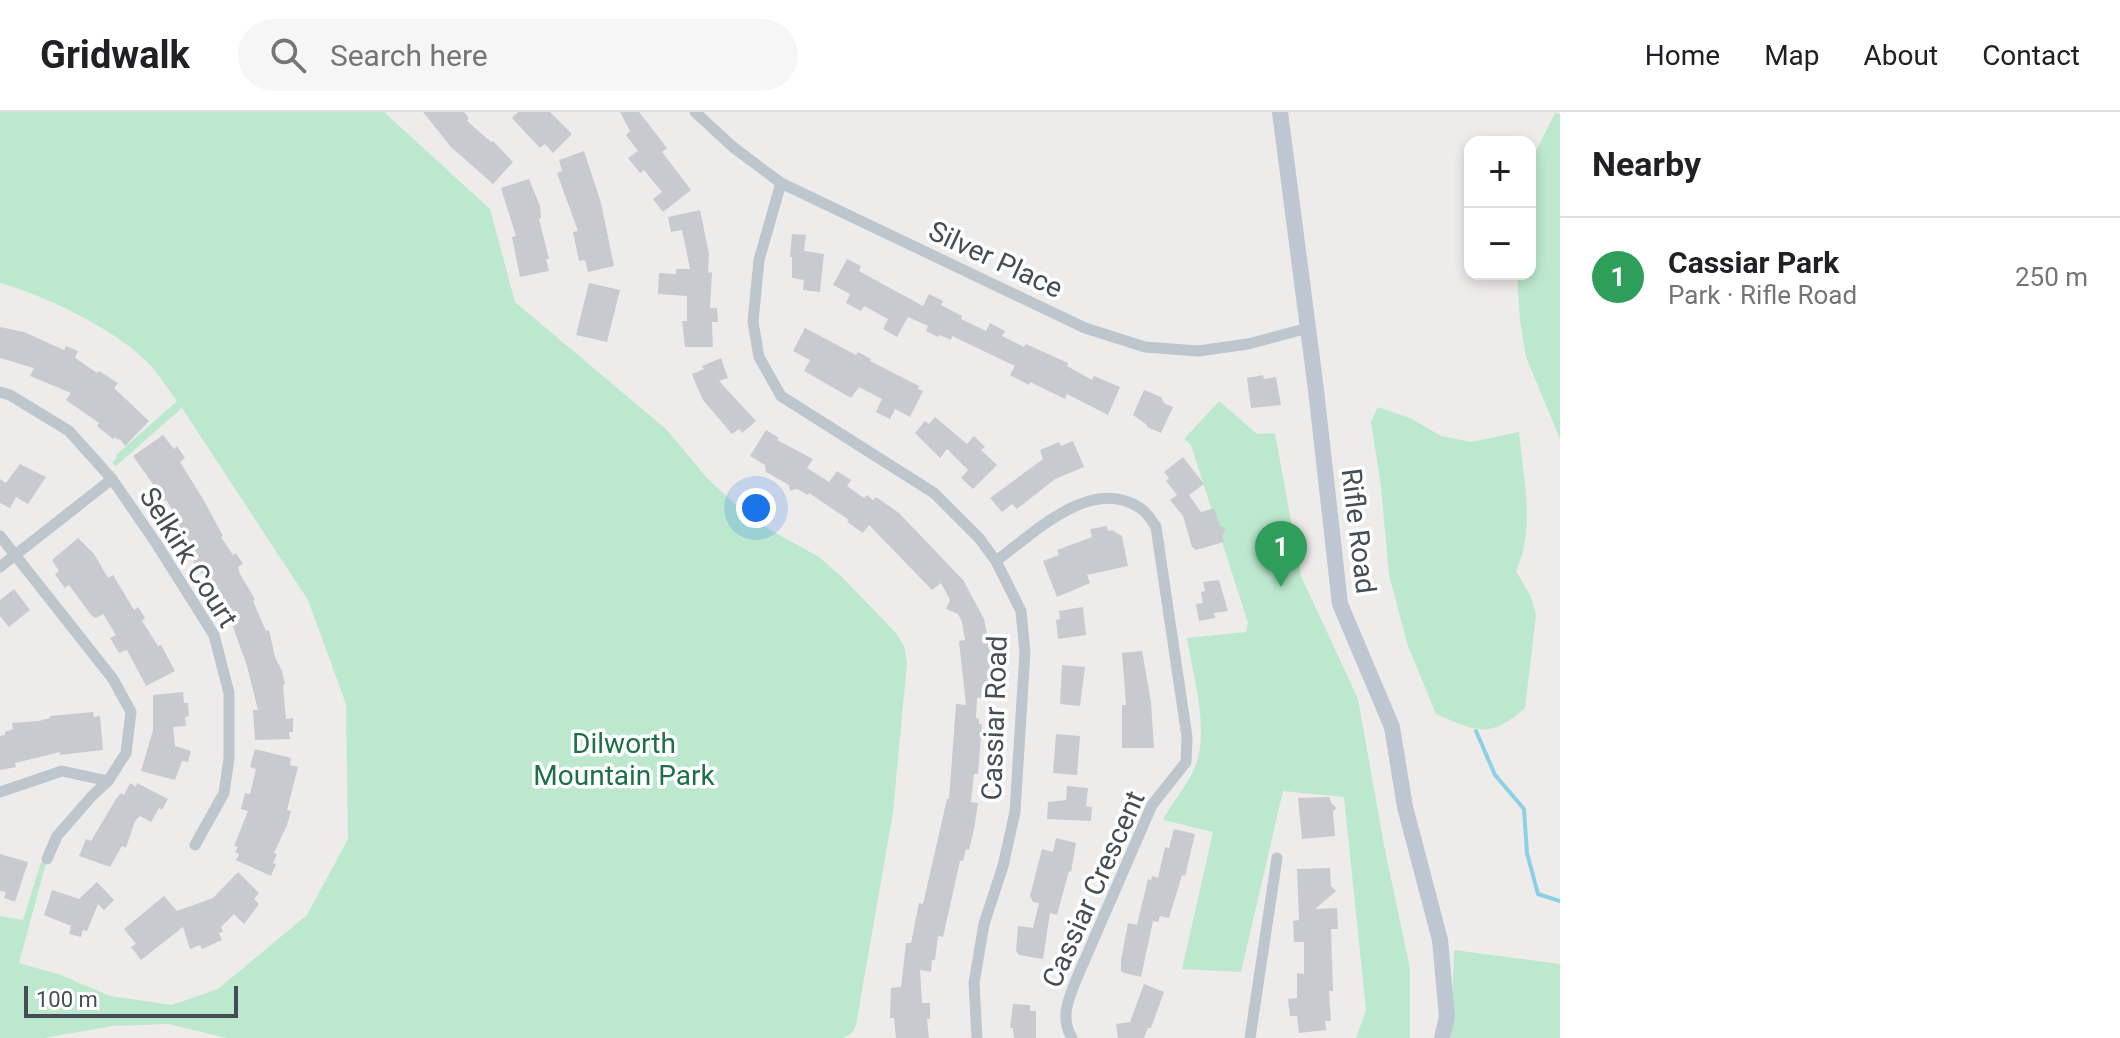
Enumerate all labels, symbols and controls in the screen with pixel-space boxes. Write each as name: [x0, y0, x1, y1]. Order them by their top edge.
search box: [238, 19, 798, 91]
text: Gridwalk: [40, 33, 190, 77]
icon: search: [266, 33, 310, 77]
text: Search here: [330, 38, 488, 73]
text: Home: [1645, 39, 1720, 72]
text: Map: [1764, 39, 1820, 72]
text: About: [1864, 39, 1938, 72]
text: Contact: [1982, 39, 2080, 72]
map controls: [1464, 136, 1536, 280]
button: +: [1464, 136, 1536, 208]
text: Nearby: [1592, 144, 1701, 184]
button: −: [1464, 208, 1536, 280]
street label: Silver Place: [924, 214, 1068, 305]
text: Cassiar Park: [1668, 245, 1839, 280]
text: 1: [1611, 262, 1625, 292]
text: 250 m: [2015, 262, 2088, 292]
text: Park · Rifle Road: [1668, 280, 1857, 310]
street label: Rifle Road: [1334, 467, 1383, 596]
street label: Selkirk Court: [132, 481, 245, 633]
your location: [736, 488, 776, 528]
pin: 1: [1255, 521, 1307, 587]
street label: Cassiar Road: [975, 635, 1014, 801]
park label: Dilworth Mountain Park: [533, 727, 715, 792]
street label: Cassiar Crescent: [1035, 786, 1152, 993]
scale bar: [24, 982, 238, 1018]
text: 100 m: [36, 987, 98, 1012]

